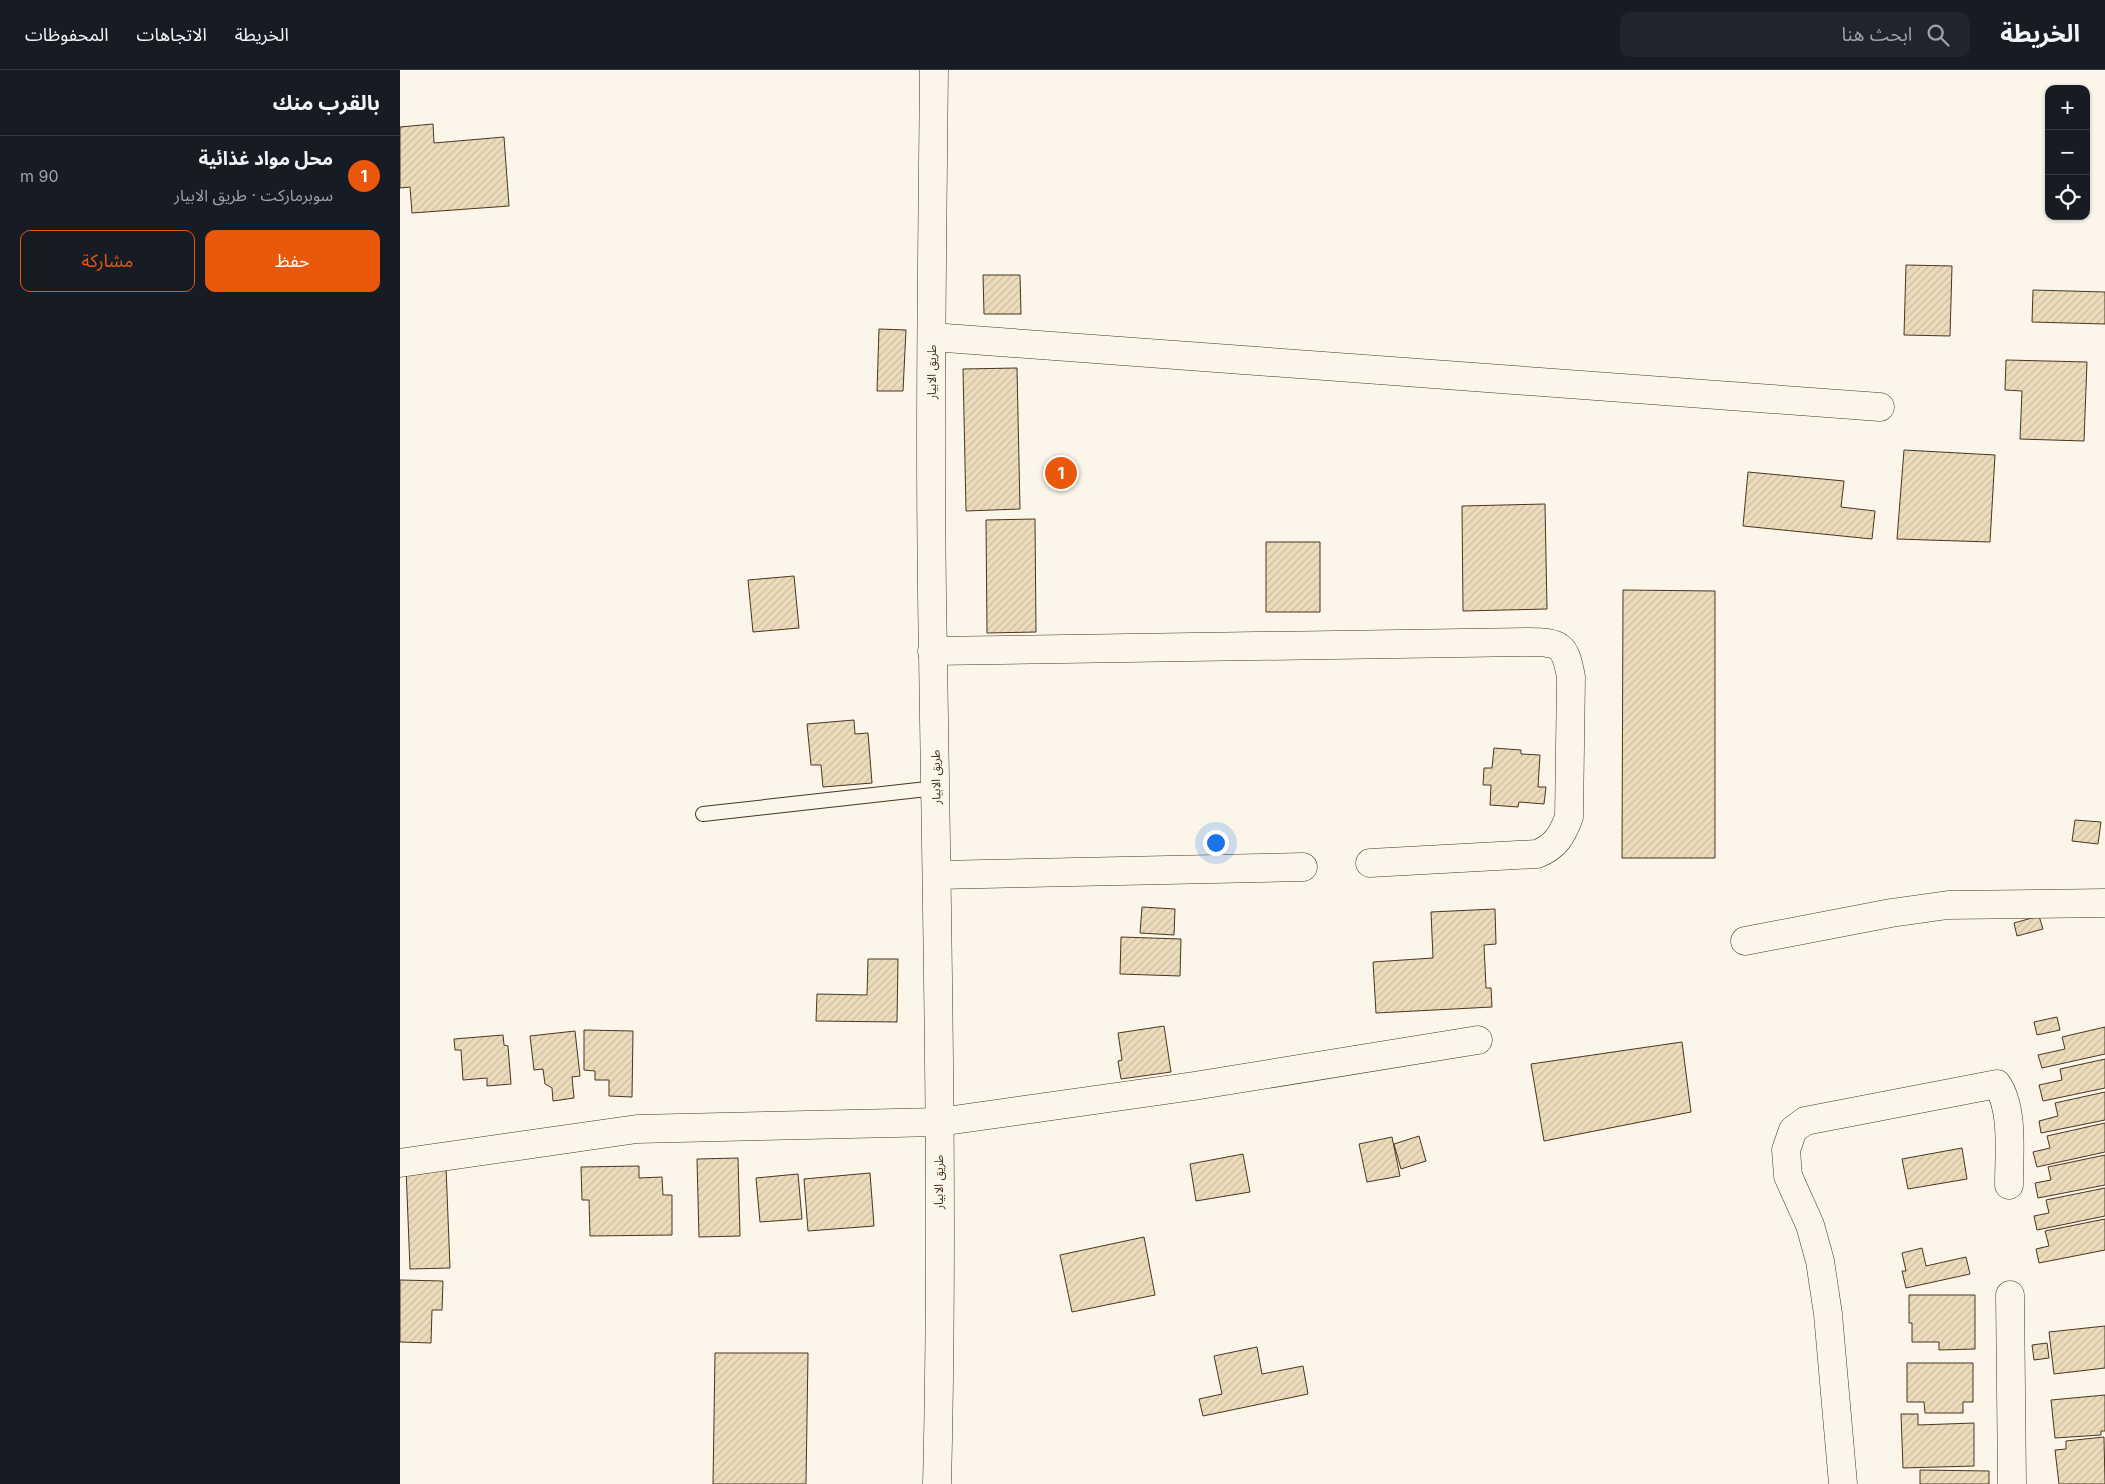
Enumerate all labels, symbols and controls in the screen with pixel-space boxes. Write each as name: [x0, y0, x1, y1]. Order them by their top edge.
search box: [1620, 12, 1970, 57]
text: الخريطة: [2000, 19, 2080, 48]
icon: search: [1924, 21, 1952, 49]
text: ابحث هنا: [1841, 23, 1912, 46]
text: المحفوظات: [25, 24, 109, 45]
text: الاتجاهات: [137, 24, 207, 45]
text: الخريطة: [235, 24, 289, 45]
map controls: [2045, 85, 2090, 220]
button: +: [2045, 85, 2090, 130]
text: بالقرب منك: [273, 90, 380, 115]
button: −: [2045, 130, 2090, 175]
text: محل مواد غذائية: [198, 147, 333, 170]
text: 90 m: [20, 166, 59, 186]
text: 1: [361, 166, 367, 186]
button: locate: [2045, 175, 2090, 220]
text: سوبرماركت · طريق الابيار: [174, 185, 333, 205]
button: مشاركة: [20, 230, 195, 292]
button: حفظ: [205, 230, 380, 292]
street label: طريق الابيار: [924, 345, 940, 400]
pin: 1: [1045, 454, 1077, 492]
street label: طريق الابيار: [928, 750, 944, 805]
your location: [1203, 830, 1229, 856]
street label: طريق الابيار: [931, 1155, 947, 1210]

